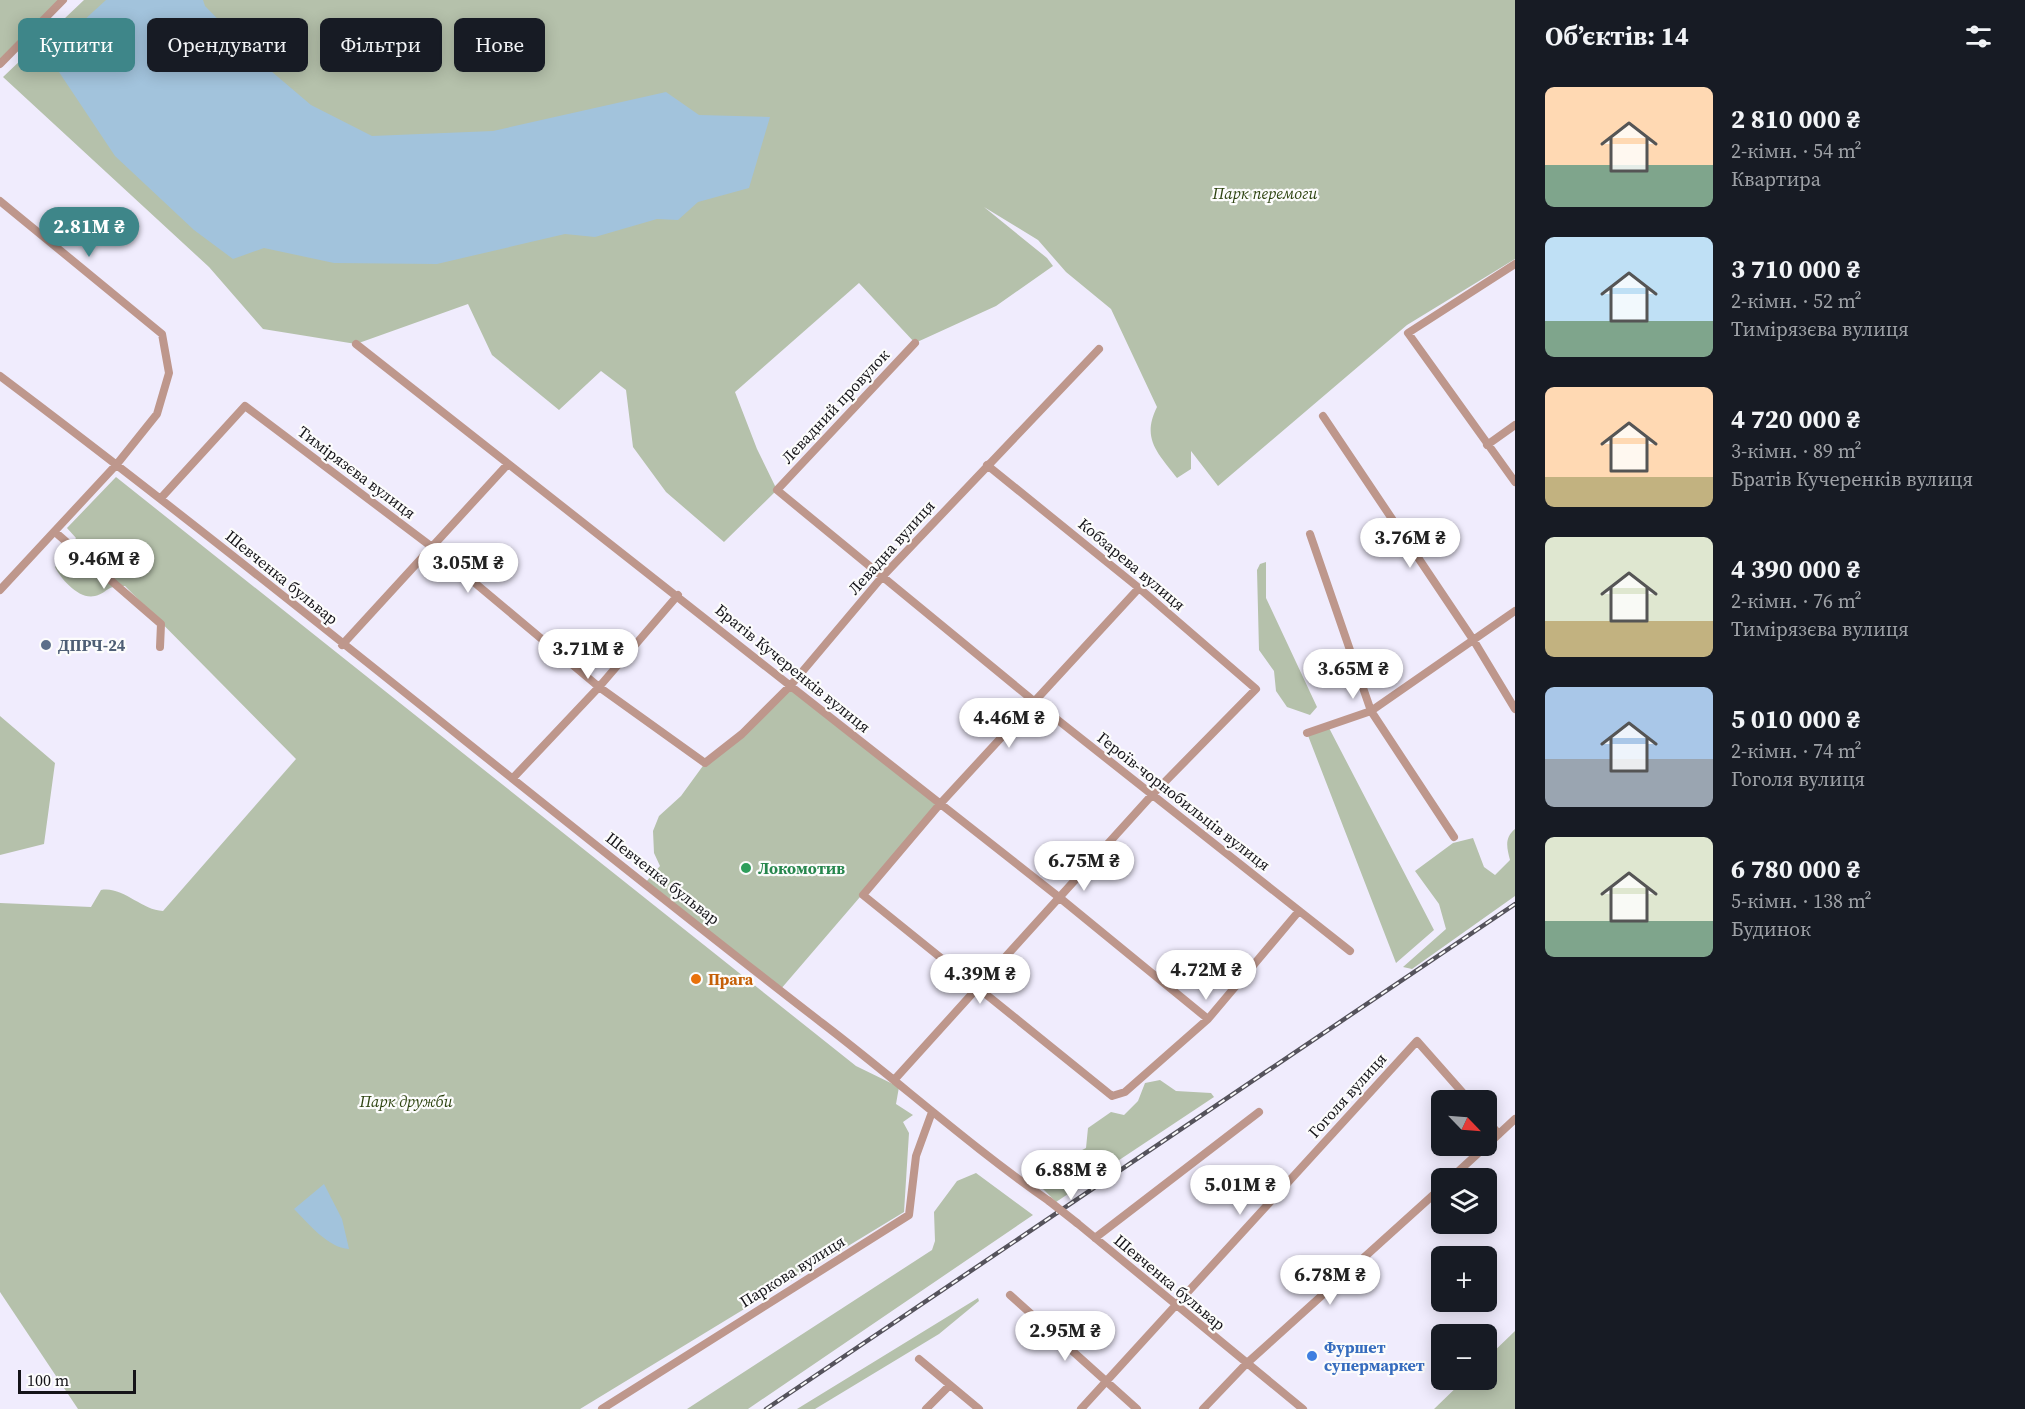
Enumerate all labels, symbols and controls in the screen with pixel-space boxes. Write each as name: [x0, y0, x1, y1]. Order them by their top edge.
chip: Купити: [18, 18, 135, 72]
chip: Орендувати: [147, 18, 308, 72]
chip: Фільтри: [320, 18, 442, 72]
chip: Нове: [454, 18, 545, 72]
text: Об’єктів: 14: [1545, 18, 1689, 54]
icon: filters: [1962, 20, 1995, 53]
text: 2 810 000 ₴: [1731, 101, 1860, 137]
icon: home: [1593, 111, 1665, 183]
text: 2-кімн. · 54 m²: [1731, 137, 1862, 165]
text: Квартира: [1731, 165, 1821, 193]
park label: Парк перемоги: [1212, 182, 1318, 204]
pin: 2.81M ₴: [34, 207, 144, 258]
text: 2.81M ₴: [53, 212, 125, 240]
text: 3 710 000 ₴: [1731, 251, 1860, 287]
icon: home: [1593, 261, 1665, 333]
text: 2-кімн. · 52 m²: [1731, 287, 1862, 315]
text: Тимірязєва вулиця: [1731, 315, 1909, 343]
street label: Левадний провулок: [776, 344, 894, 468]
text: 4 720 000 ₴: [1731, 401, 1860, 437]
icon: home: [1593, 411, 1665, 483]
street label: Тимірязєва вулиця: [294, 420, 420, 524]
text: 3-кімн. · 89 m²: [1731, 437, 1862, 465]
text: Братів Кучеренків вулиця: [1731, 465, 1973, 493]
street label: Левадна вулиця: [843, 495, 939, 599]
street label: Кобзарева вулиця: [1074, 513, 1190, 615]
pin: 3.76M ₴: [1355, 518, 1465, 569]
text: 3.76M ₴: [1374, 523, 1446, 551]
street label: Шевченка бульвар: [221, 525, 343, 629]
pin: 9.46M ₴: [49, 539, 159, 590]
pin: 3.05M ₴: [413, 543, 523, 594]
text: 9.46M ₴: [68, 544, 140, 572]
text: 3.05M ₴: [432, 548, 504, 576]
text: 4 390 000 ₴: [1731, 551, 1860, 587]
icon: home: [1593, 561, 1665, 633]
text: 2-кімн. · 76 m²: [1731, 587, 1862, 615]
street label: Братів Кучеренків вулиця: [711, 599, 875, 737]
text: Тимірязєва вулиця: [1731, 615, 1909, 643]
pin: 3.71M ₴: [533, 629, 643, 680]
place label: ДПРЧ-24: [58, 634, 126, 656]
text: 3.71M ₴: [552, 634, 624, 662]
marker: ДПРЧ-24: [39, 638, 53, 652]
pin: 3.65M ₴: [1298, 649, 1408, 700]
text: 3.65M ₴: [1317, 654, 1389, 682]
pin: 4.46M ₴: [954, 698, 1064, 749]
text: 5 010 000 ₴: [1731, 701, 1860, 737]
text: 4.46M ₴: [973, 703, 1045, 731]
icon: home: [1593, 711, 1665, 783]
street label: Героїв-чорнобильців вулиця: [1093, 726, 1275, 876]
text: 2-кімн. · 74 m²: [1731, 737, 1862, 765]
text: Гоголя вулиця: [1731, 765, 1865, 793]
street label: Шевченка бульвар: [601, 827, 725, 929]
pin: 6.75M ₴: [1029, 841, 1139, 892]
text: 6.75M ₴: [1048, 846, 1120, 874]
text: 6 780 000 ₴: [1731, 851, 1860, 887]
place label: Локомотив: [758, 857, 845, 879]
marker: Локомотив: [739, 861, 753, 875]
icon: home: [1593, 861, 1665, 933]
text: 5-кімн. · 138 m²: [1731, 887, 1872, 915]
text: Будинок: [1731, 915, 1811, 943]
pin: 4.72M ₴: [1151, 950, 1261, 1001]
pin: 4.39M ₴: [925, 954, 1035, 1005]
text: 4.72M ₴: [1170, 955, 1242, 983]
text: 4.39M ₴: [944, 959, 1016, 987]
place label: Прага: [708, 968, 754, 990]
marker: Прага: [689, 972, 703, 986]
street label: Гоголя вулиця: [1303, 1048, 1391, 1142]
park label: Парк дружби: [358, 1090, 453, 1112]
north arrow: [1431, 1090, 1497, 1156]
map controls: [1431, 1090, 1497, 1390]
pin: 6.88M ₴: [1016, 1150, 1126, 1201]
text: 6.88M ₴: [1035, 1155, 1107, 1183]
pin: 5.01M ₴: [1185, 1165, 1295, 1216]
button: layers: [1431, 1168, 1497, 1234]
text: 5.01M ₴: [1204, 1170, 1276, 1198]
street label: Шевченка бульвар: [1110, 1229, 1230, 1335]
street label: Паркова вулиця: [735, 1230, 849, 1312]
button: +: [1431, 1246, 1497, 1312]
pin: 6.78M ₴: [1275, 1255, 1385, 1306]
text: 6.78M ₴: [1294, 1260, 1366, 1288]
pin: 2.95M ₴: [1010, 1311, 1120, 1362]
text: 2.95M ₴: [1029, 1316, 1101, 1344]
button: −: [1431, 1324, 1497, 1390]
place label: Фуршет супермаркет: [1324, 1336, 1425, 1376]
marker: Фуршет супермаркет: [1305, 1349, 1319, 1363]
scale bar: [18, 1367, 136, 1394]
text: 100 m: [27, 1369, 69, 1391]

